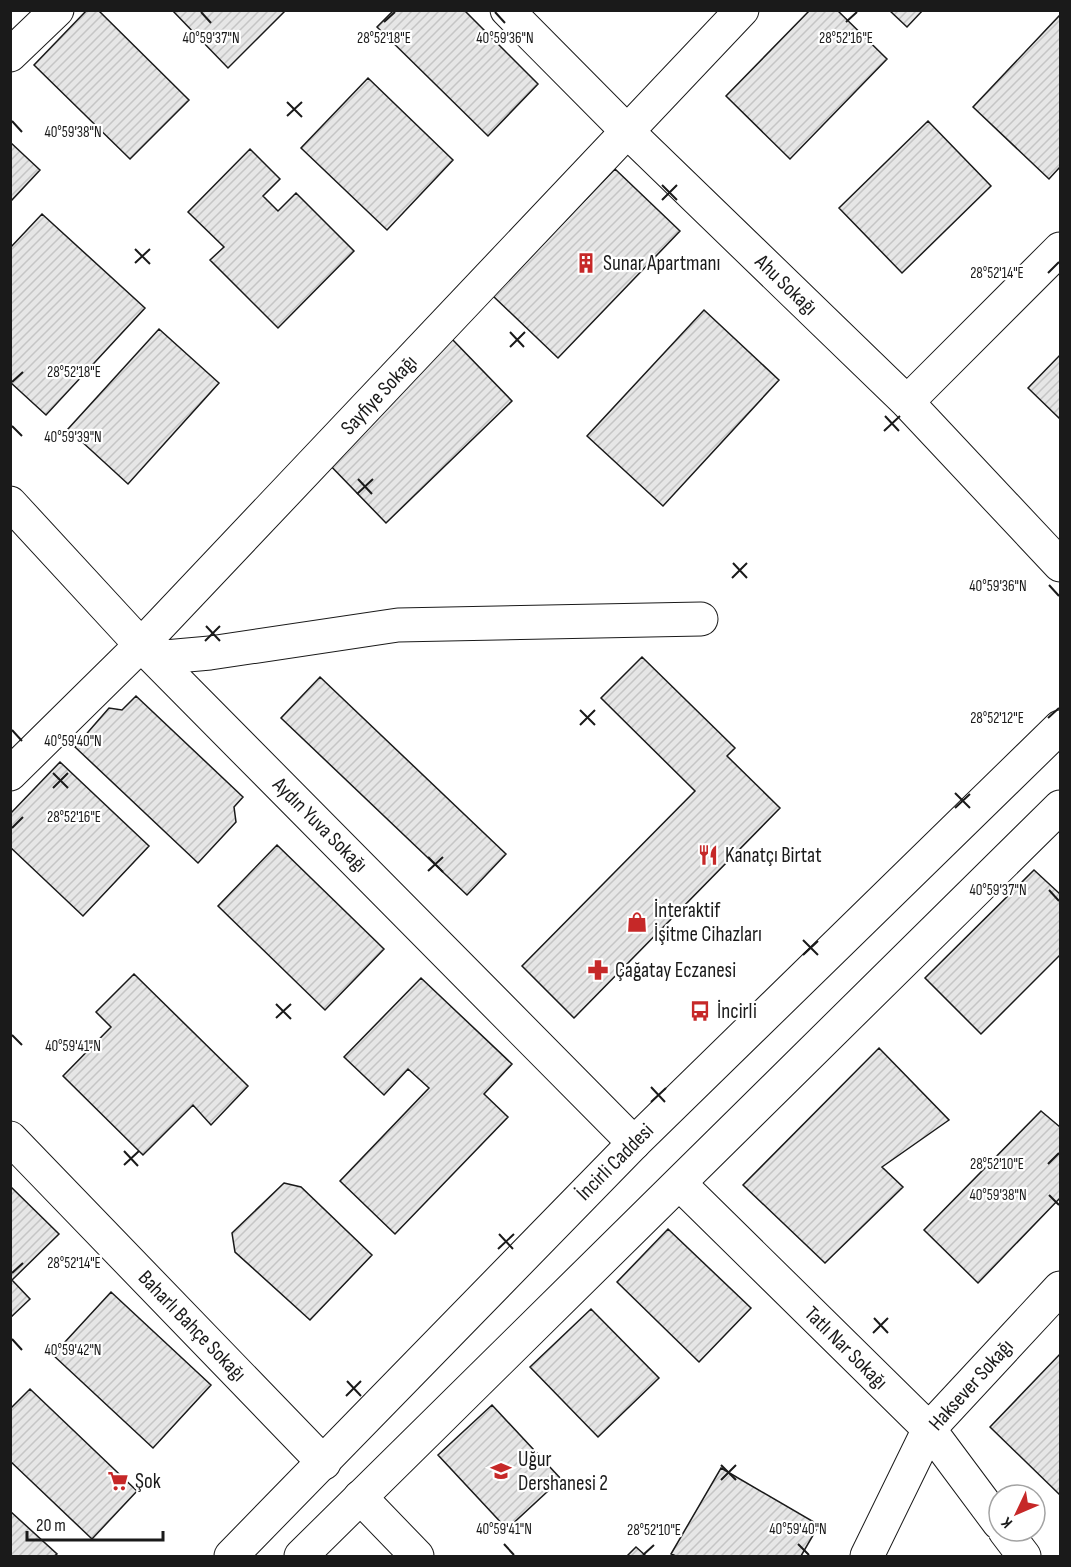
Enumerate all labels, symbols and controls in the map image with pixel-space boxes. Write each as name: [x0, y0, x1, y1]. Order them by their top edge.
text: 40°59'37"N: [182, 29, 240, 48]
text: 28°52'18"E: [357, 29, 411, 48]
text: 40°59'36"N: [476, 29, 534, 48]
text: 28°52'16"E: [819, 29, 873, 48]
text: 40°59'38"N: [44, 123, 102, 142]
street label: Ahu Sokağı: [749, 249, 822, 321]
building icon: Sunar Apartmanı: [574, 251, 598, 275]
place label: Sunar Apartmanı: [603, 251, 721, 276]
text: 28°52'14"E: [970, 264, 1024, 283]
street label: Sayfiye Sokağı: [336, 350, 422, 440]
text: 28°52'18"E: [47, 363, 101, 382]
text: 40°59'39"N: [44, 428, 102, 447]
text: 40°59'36"N: [969, 577, 1027, 596]
text: 28°52'12"E: [970, 709, 1024, 728]
text: 40°59'40"N: [44, 732, 102, 751]
street label: Aydın Yuva Sokağı: [267, 772, 373, 878]
text: 28°52'16"E: [47, 808, 101, 827]
restaurant icon: Kanatçı Birtat: [696, 843, 720, 867]
place label: Kanatçı Birtat: [725, 843, 822, 868]
text: 40°59'37"N: [969, 881, 1027, 900]
place label: İnteraktif İşitme Cihazları: [654, 898, 762, 947]
shop icon: İnteraktif İşitme Cihazları: [625, 910, 649, 934]
pharmacy icon: Çağatay Eczanesi: [586, 958, 610, 982]
place label: Çağatay Eczanesi: [615, 958, 736, 983]
bus stop icon: İncirli: [688, 999, 712, 1023]
place label: İncirli: [717, 999, 757, 1024]
text: 40°59'41"N: [45, 1037, 101, 1056]
street label: İncirli Caddesi: [571, 1118, 659, 1206]
text: 28°52'10"E: [970, 1155, 1024, 1174]
text: 40°59'38"N: [969, 1186, 1027, 1205]
text: 28°52'14"E: [47, 1254, 101, 1273]
street label: Baharlı Bahçe Sokağı: [133, 1265, 251, 1387]
street label: Tatlı Nar Sokağı: [799, 1301, 893, 1395]
street label: Haksever Sokağı: [924, 1334, 1018, 1436]
text: 40°59'42"N: [44, 1341, 102, 1360]
place label: Uğur Dershanesi 2: [518, 1447, 608, 1496]
school or university icon: Uğur Dershanesi 2: [489, 1459, 513, 1483]
supermarket icon: Şok: [106, 1469, 130, 1493]
place label: Şok: [135, 1469, 161, 1494]
north arrow: [987, 1483, 1047, 1543]
scale bar: [27, 1504, 164, 1542]
text: K: [998, 1513, 1017, 1532]
text: 20 m: [36, 1515, 66, 1536]
text: 40°59'41"N: [476, 1520, 532, 1539]
text: 40°59'40"N: [769, 1520, 827, 1539]
text: 28°52'10"E: [627, 1521, 681, 1540]

